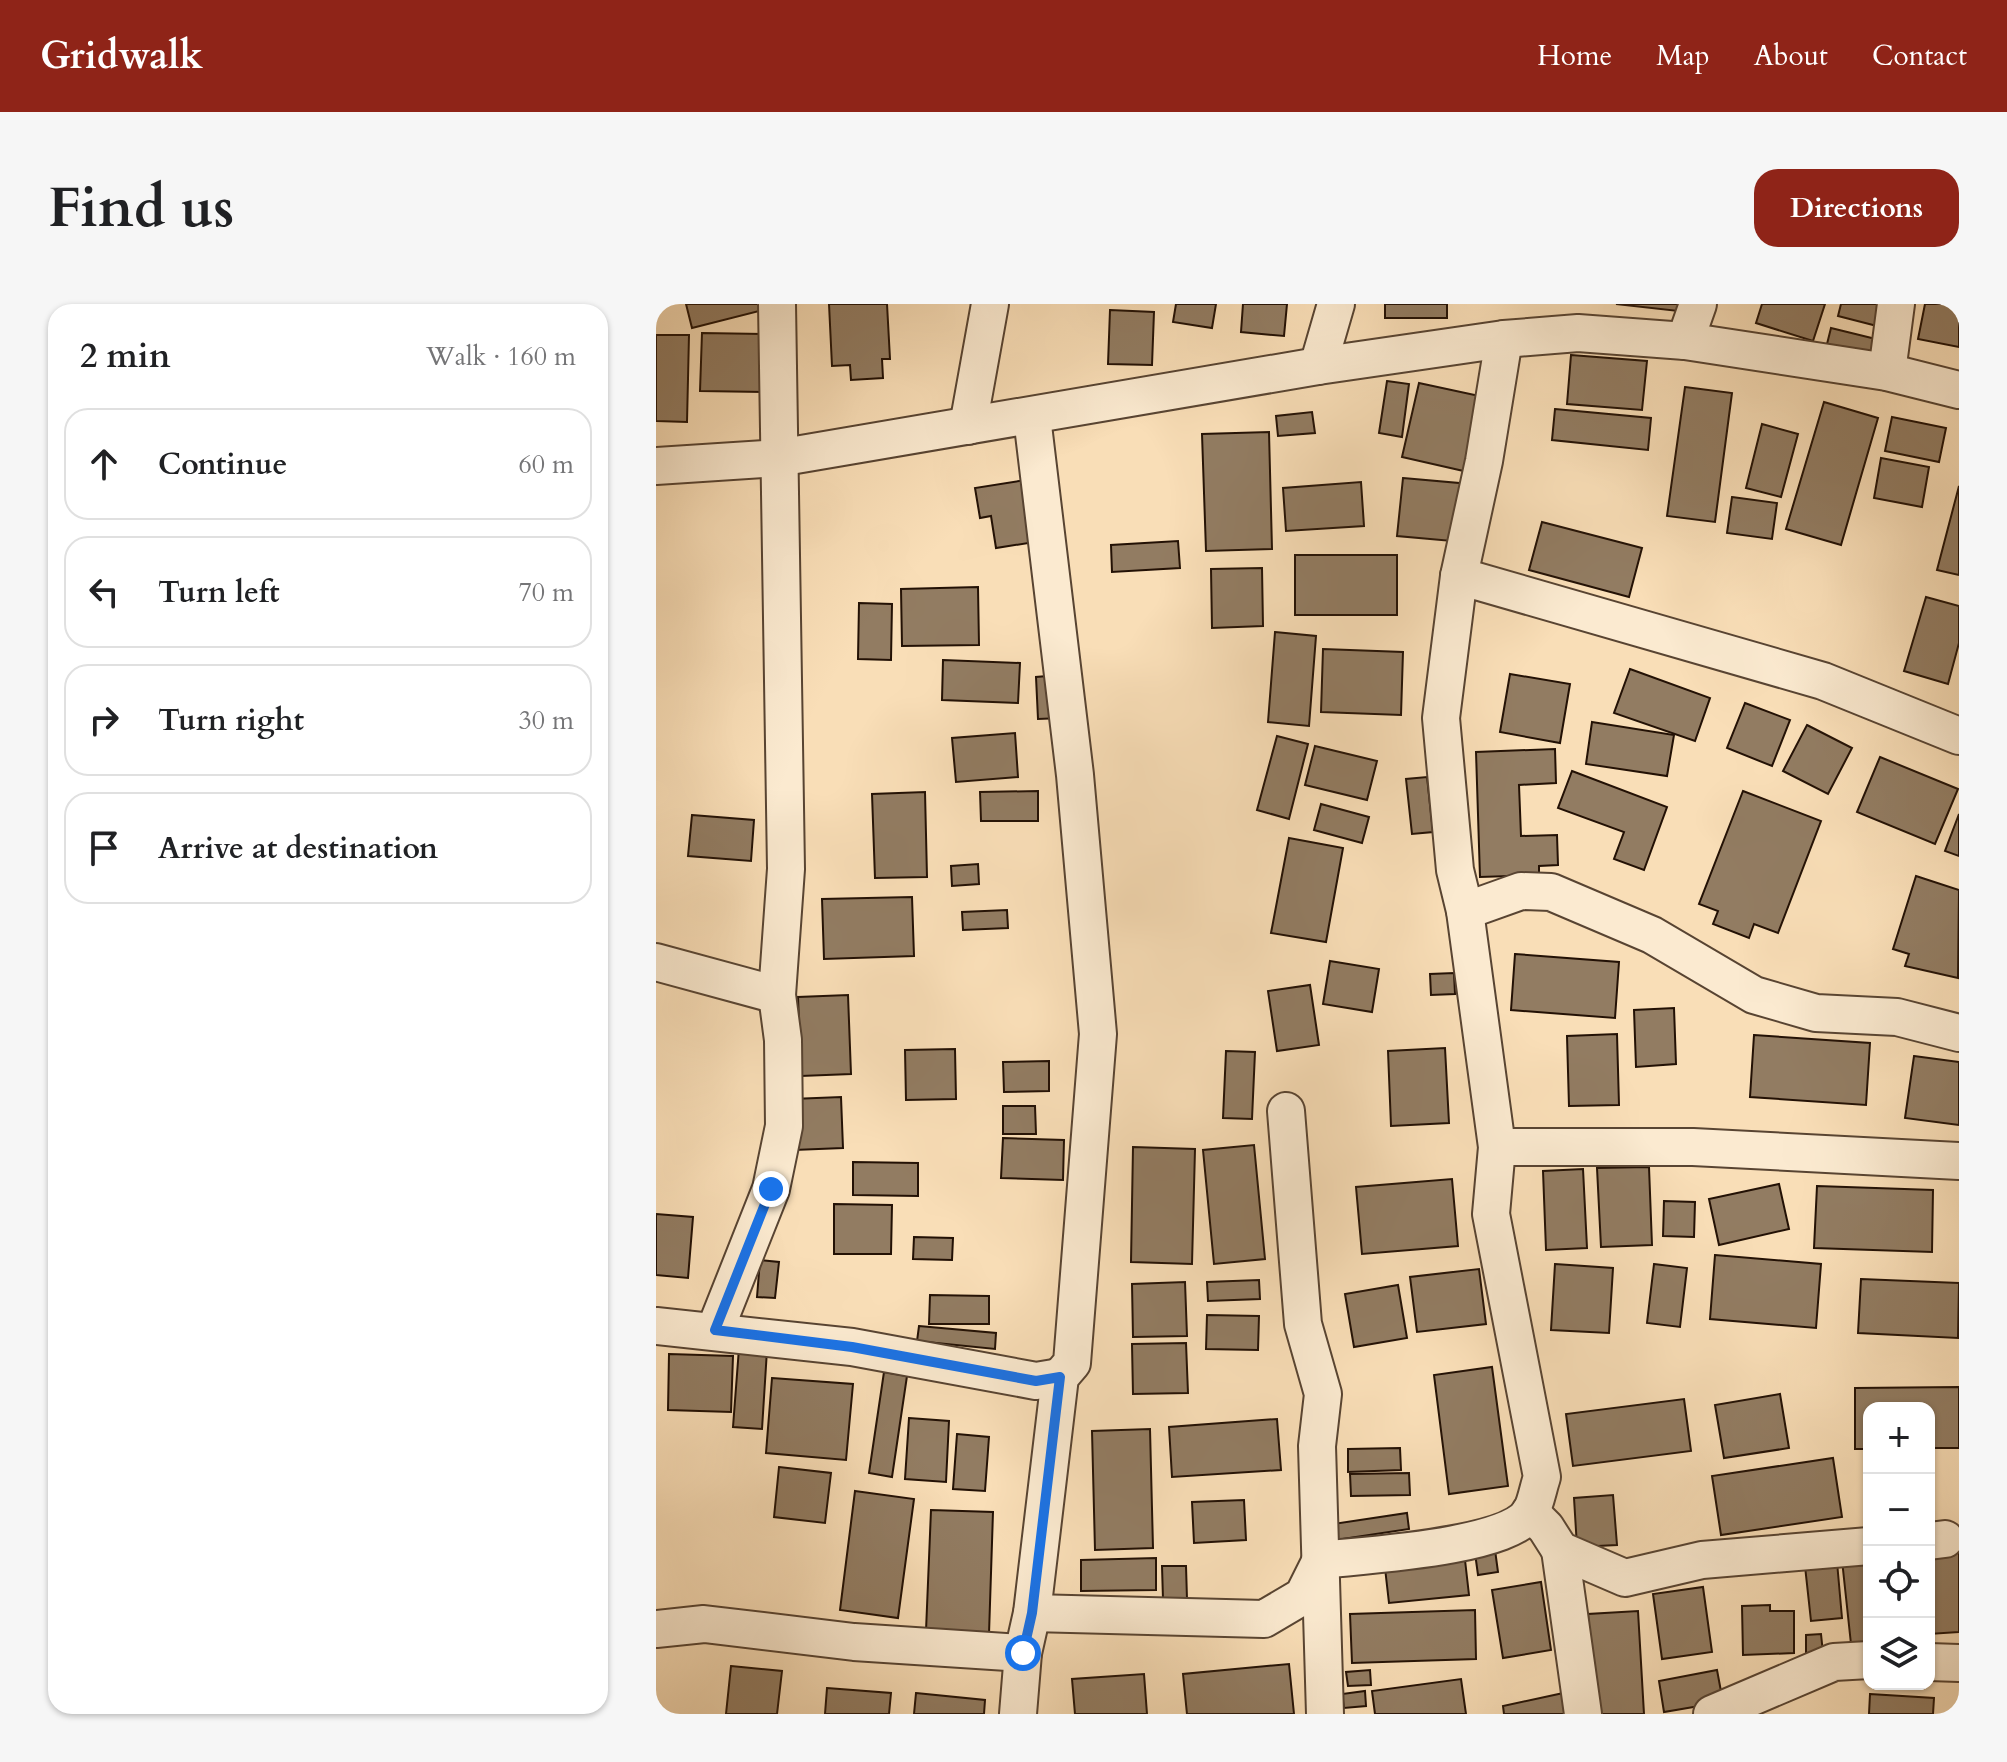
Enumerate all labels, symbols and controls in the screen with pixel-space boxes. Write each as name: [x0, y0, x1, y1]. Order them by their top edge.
text: Gridwalk: [40, 30, 203, 82]
text: Home: [1537, 37, 1612, 75]
text: Map: [1656, 37, 1710, 75]
text: About: [1754, 37, 1828, 75]
text: Contact: [1872, 37, 1967, 75]
button: Directions: [1754, 169, 1959, 247]
text: Find us: [48, 171, 234, 246]
text: 2 min: [80, 333, 171, 379]
text: Walk · 160 m: [426, 339, 576, 374]
icon: ahead: [82, 442, 126, 486]
text: Continue: [158, 444, 287, 485]
text: 60 m: [518, 447, 574, 482]
icon: left: [82, 570, 126, 614]
text: Turn left: [158, 572, 280, 613]
text: 70 m: [518, 575, 574, 610]
icon: right: [82, 698, 126, 742]
text: Turn right: [158, 700, 304, 741]
text: 30 m: [518, 703, 574, 738]
icon: arrive: [82, 826, 126, 870]
text: Arrive at destination: [158, 828, 438, 869]
route end: [753, 1171, 789, 1207]
map controls: [1863, 1402, 1935, 1690]
button: +: [1863, 1402, 1935, 1474]
button: −: [1863, 1474, 1935, 1546]
button: locate: [1863, 1546, 1935, 1618]
button: layers: [1863, 1618, 1935, 1690]
route start: [1005, 1635, 1041, 1671]

